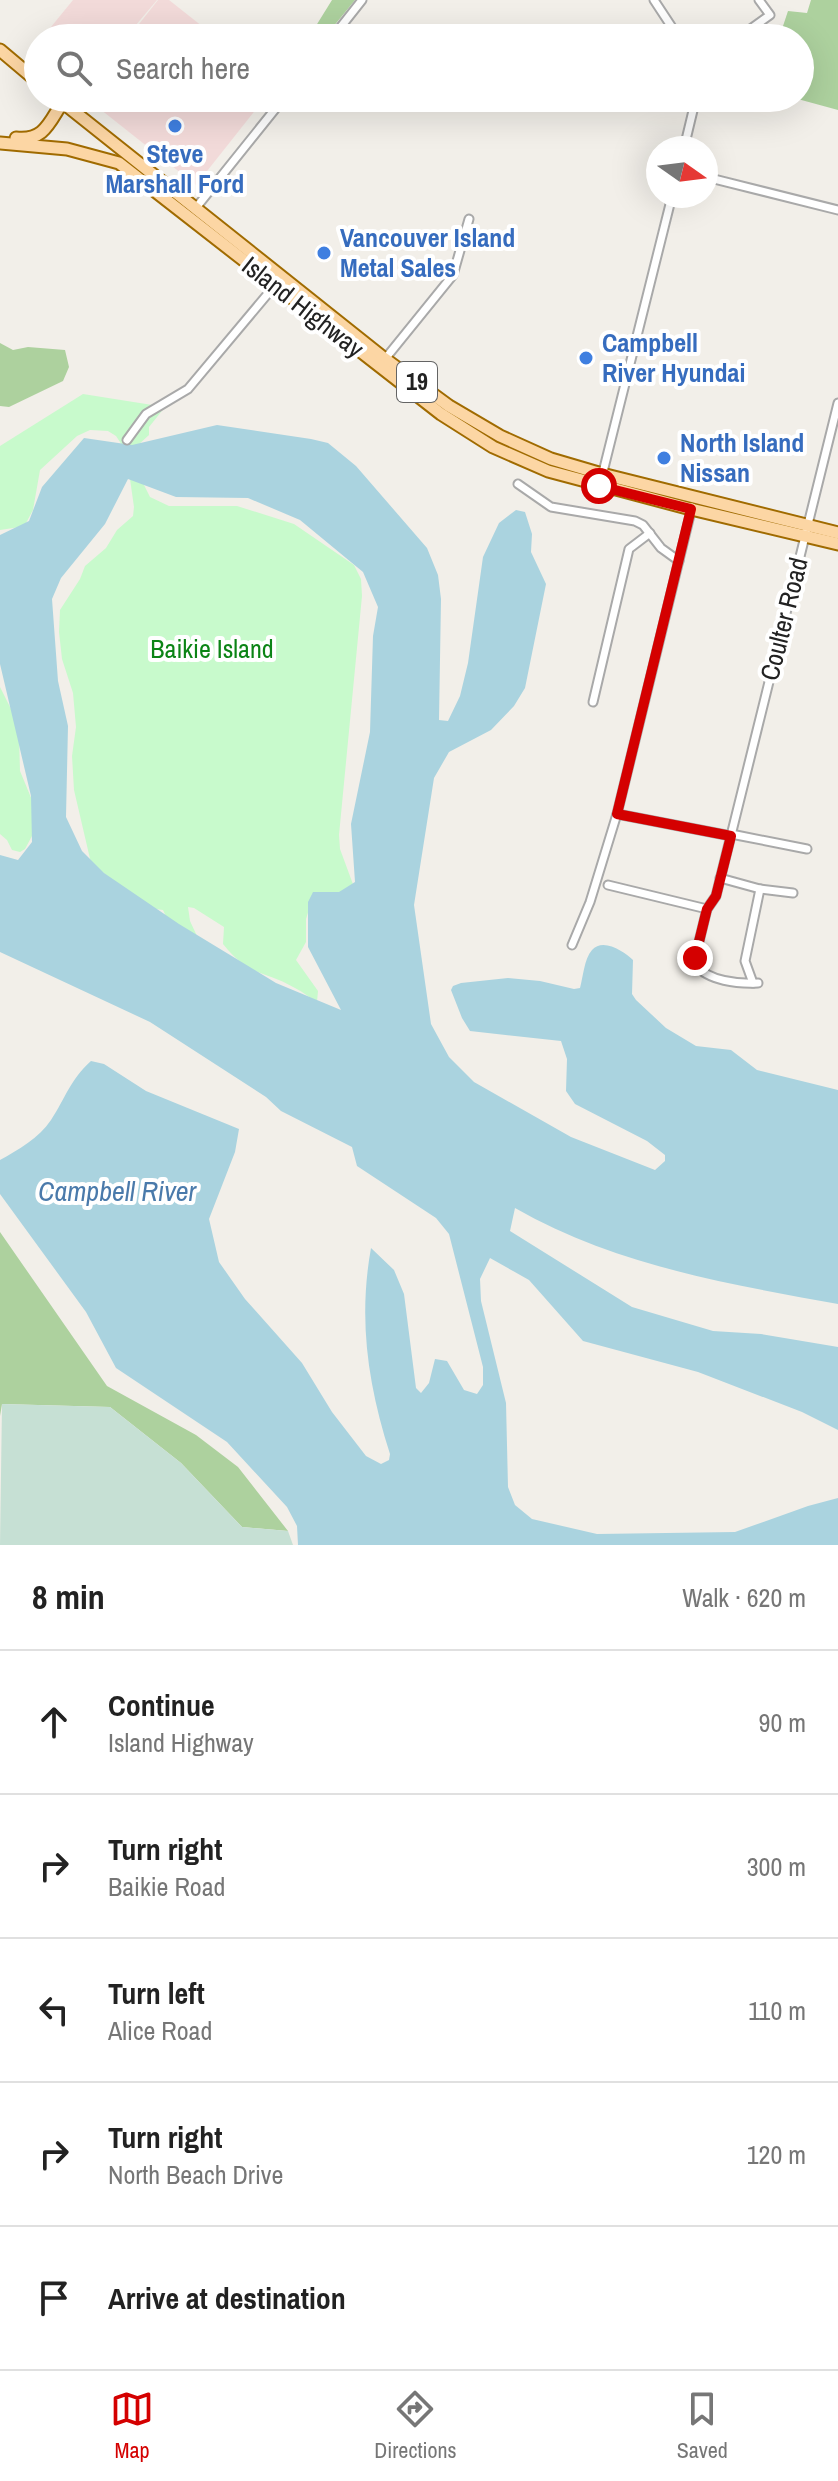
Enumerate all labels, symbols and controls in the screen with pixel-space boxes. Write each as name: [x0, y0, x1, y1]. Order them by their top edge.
search box: [24, 24, 814, 112]
icon: search: [52, 46, 96, 90]
text: Search here: [116, 48, 250, 88]
marker: Steve Marshall Ford: [166, 117, 184, 135]
place label: Steve Marshall Ford: [106, 136, 244, 201]
north arrow: [646, 136, 718, 208]
place label: Vancouver Island Metal Sales: [340, 220, 515, 285]
marker: Vancouver Island Metal Sales: [315, 244, 333, 262]
street label: Island Highway: [235, 248, 372, 365]
place label: Campbell River Hyundai: [602, 325, 745, 390]
marker: Campbell River Hyundai: [577, 349, 595, 367]
road number: 19: [397, 362, 437, 402]
place label: North Island Nissan: [680, 425, 804, 490]
marker: North Island Nissan: [655, 449, 673, 467]
route start: [581, 468, 617, 504]
street label: Coulter Road: [751, 554, 816, 684]
park label: Baikie Island: [150, 631, 274, 666]
route end: [677, 940, 713, 976]
water label: Campbell River: [38, 1172, 197, 1210]
text: 8 min: [32, 1574, 105, 1620]
text: Walk · 620 m: [682, 1580, 806, 1615]
text: Continue: [108, 1685, 215, 1725]
icon: ahead: [32, 1700, 76, 1744]
text: 90 m: [759, 1705, 806, 1740]
text: Island Highway: [108, 1725, 254, 1760]
text: Turn right: [108, 1829, 222, 1869]
icon: right: [32, 1844, 76, 1888]
text: 300 m: [747, 1849, 806, 1884]
text: Baikie Road: [108, 1869, 225, 1904]
text: Turn left: [108, 1973, 205, 2013]
icon: left: [32, 1988, 76, 2032]
text: 110 m: [748, 1993, 806, 2028]
text: Alice Road: [108, 2013, 212, 2048]
text: Turn right: [108, 2117, 222, 2157]
icon: right: [32, 2132, 76, 2176]
text: 120 m: [747, 2137, 806, 2172]
text: North Beach Drive: [108, 2157, 283, 2192]
icon: arrive: [32, 2276, 76, 2320]
text: Arrive at destination: [108, 2278, 346, 2318]
tab: Map: [110, 2387, 154, 2465]
tab: Directions: [374, 2387, 457, 2465]
tab: Saved: [677, 2387, 728, 2465]

